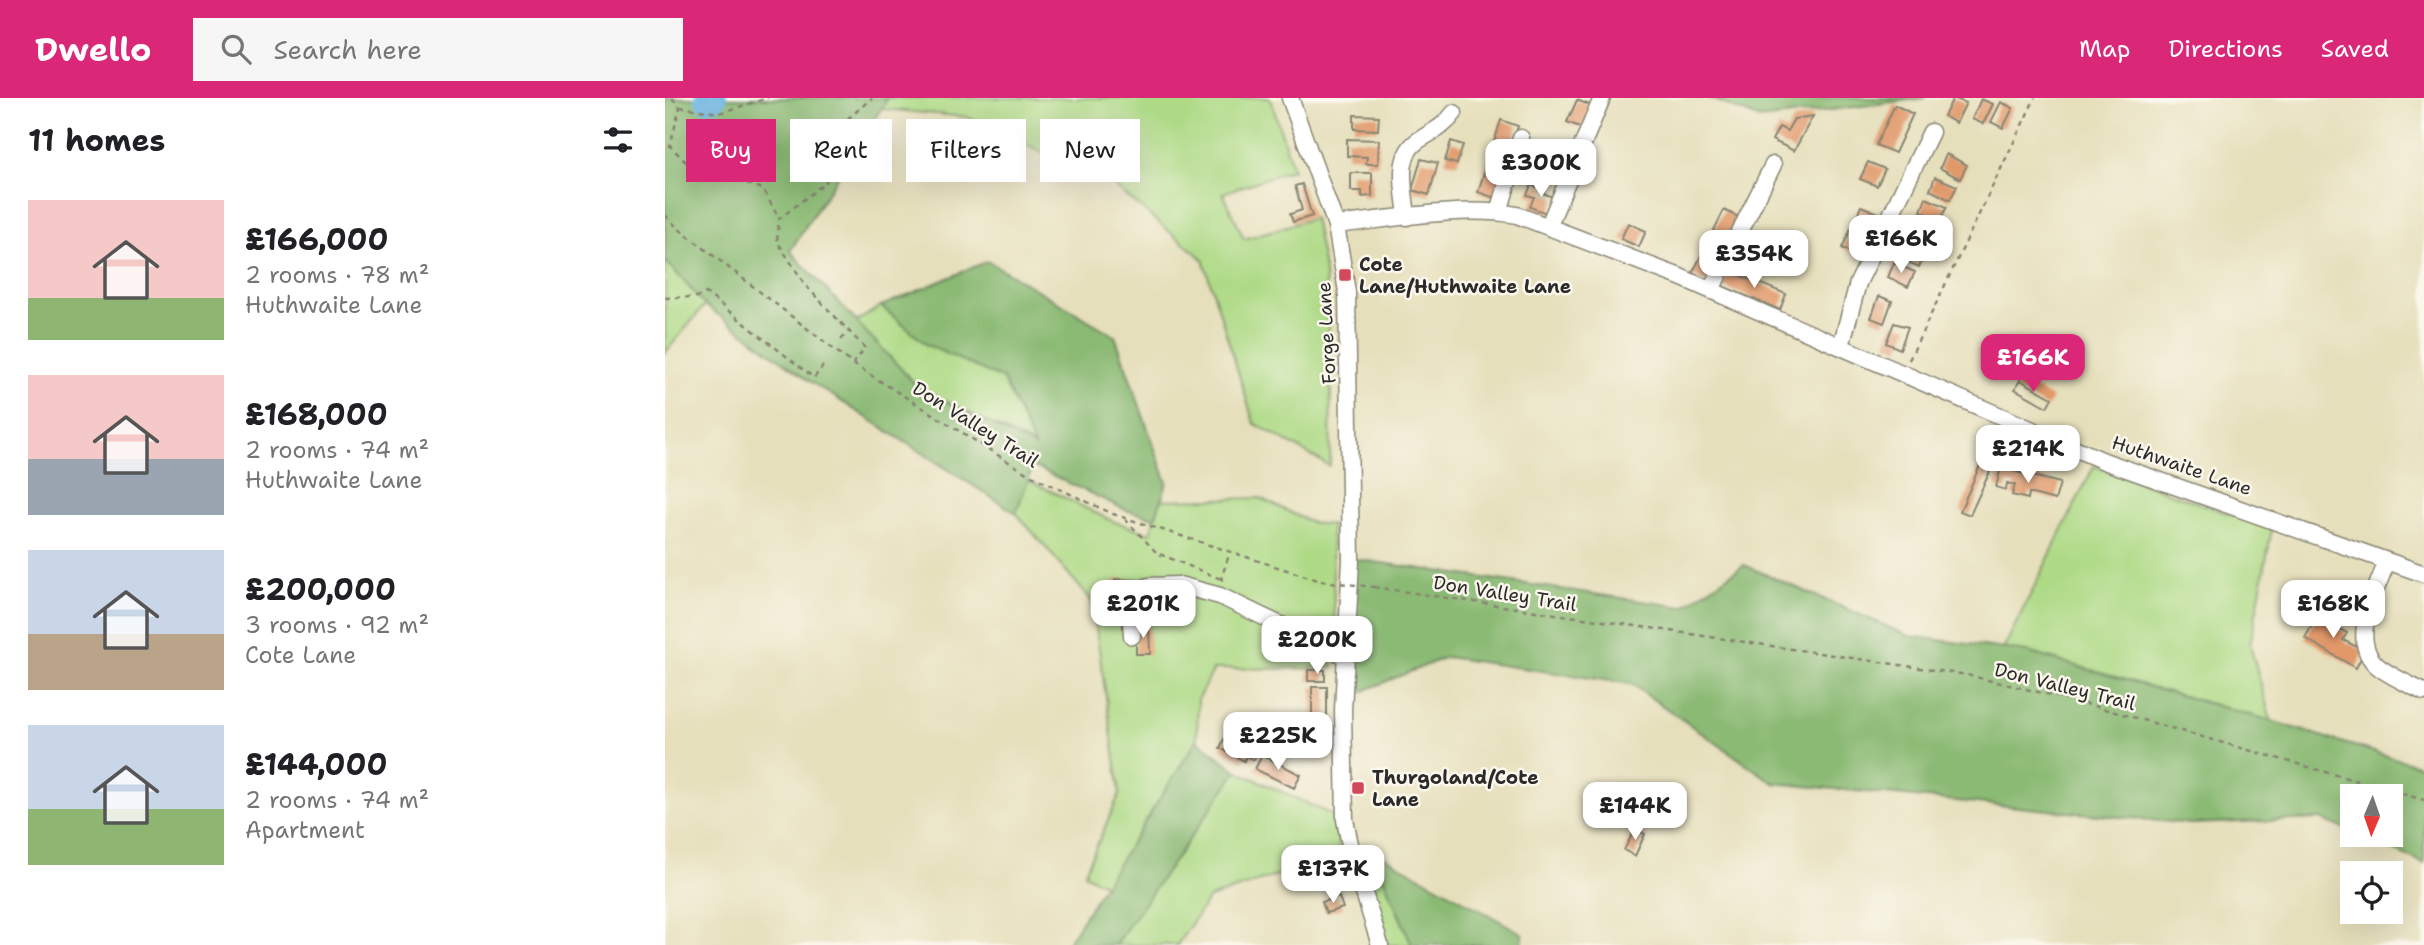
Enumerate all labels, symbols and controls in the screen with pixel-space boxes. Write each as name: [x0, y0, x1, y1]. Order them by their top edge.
search box: [193, 18, 683, 81]
text: Dwello: [35, 27, 151, 72]
icon: search: [217, 30, 255, 68]
text: Search here: [273, 32, 422, 67]
text: Map: [2079, 33, 2130, 65]
text: Directions: [2168, 33, 2283, 65]
text: Saved: [2321, 33, 2389, 65]
chip: Buy: [686, 119, 776, 182]
chip: Rent: [790, 119, 892, 182]
chip: Filters: [906, 119, 1026, 182]
chip: New: [1040, 119, 1140, 182]
text: 11 homes: [28, 120, 165, 161]
icon: filters: [599, 121, 637, 159]
pin: £300K: [1492, 140, 1590, 199]
text: £300K: [1501, 147, 1581, 177]
pin: £166K: [1852, 216, 1950, 275]
text: £166,000: [245, 219, 389, 260]
text: £166K: [1865, 223, 1937, 253]
icon: home: [84, 228, 168, 312]
pin: £354K: [1705, 230, 1803, 290]
text: £354K: [1715, 238, 1793, 268]
place label: Cote Lane/Huthwaite Lane: [1359, 252, 1571, 299]
text: 2 rooms · 78 m²: [245, 260, 429, 290]
marker: Cote Lane/Huthwaite Lane: [1337, 267, 1353, 283]
street label: Forge Lane: [1311, 281, 1342, 385]
text: Huthwaite Lane: [245, 290, 422, 320]
pin: £166K: [1984, 334, 2082, 394]
text: £166K: [1997, 342, 2069, 372]
street label: Don Valley Trail: [908, 376, 1044, 473]
text: £168,000: [245, 394, 388, 435]
icon: home: [84, 403, 168, 487]
pin: £214K: [1979, 426, 2077, 485]
street label: Huthwaite Lane: [2108, 430, 2255, 501]
text: £214K: [1992, 433, 2064, 463]
text: 2 rooms · 74 m²: [245, 435, 429, 465]
text: Huthwaite Lane: [245, 465, 422, 495]
text: £200,000: [245, 569, 396, 610]
street label: Don Valley Trail: [1432, 570, 1579, 617]
icon: home: [84, 578, 168, 662]
pin: £201K: [1094, 580, 1192, 640]
pin: £168K: [2284, 580, 2382, 640]
text: £201K: [1107, 588, 1179, 618]
text: £168K: [2297, 588, 2369, 618]
text: 3 rooms · 92 m²: [245, 610, 429, 640]
pin: £200K: [1268, 616, 1366, 676]
text: £200K: [1278, 624, 1357, 654]
text: Cote Lane: [245, 640, 356, 670]
street label: Don Valley Trail: [1992, 657, 2138, 716]
pin: £225K: [1229, 712, 1327, 772]
text: £225K: [1239, 720, 1317, 750]
text: £144,000: [245, 744, 387, 785]
icon: home: [84, 753, 168, 837]
place label: Thurgoland/Cote Lane: [1372, 765, 1539, 812]
marker: Thurgoland/Cote Lane: [1350, 780, 1366, 796]
pin: £144K: [1586, 782, 1684, 842]
north arrow: [2340, 784, 2403, 847]
map controls: [2340, 784, 2403, 924]
text: 2 rooms · 74 m²: [245, 785, 429, 815]
text: £144K: [1599, 790, 1671, 820]
text: Apartment: [245, 815, 365, 845]
pin: £137K: [1284, 846, 1382, 905]
text: £137K: [1297, 853, 1369, 883]
button: locate: [2340, 861, 2403, 924]

